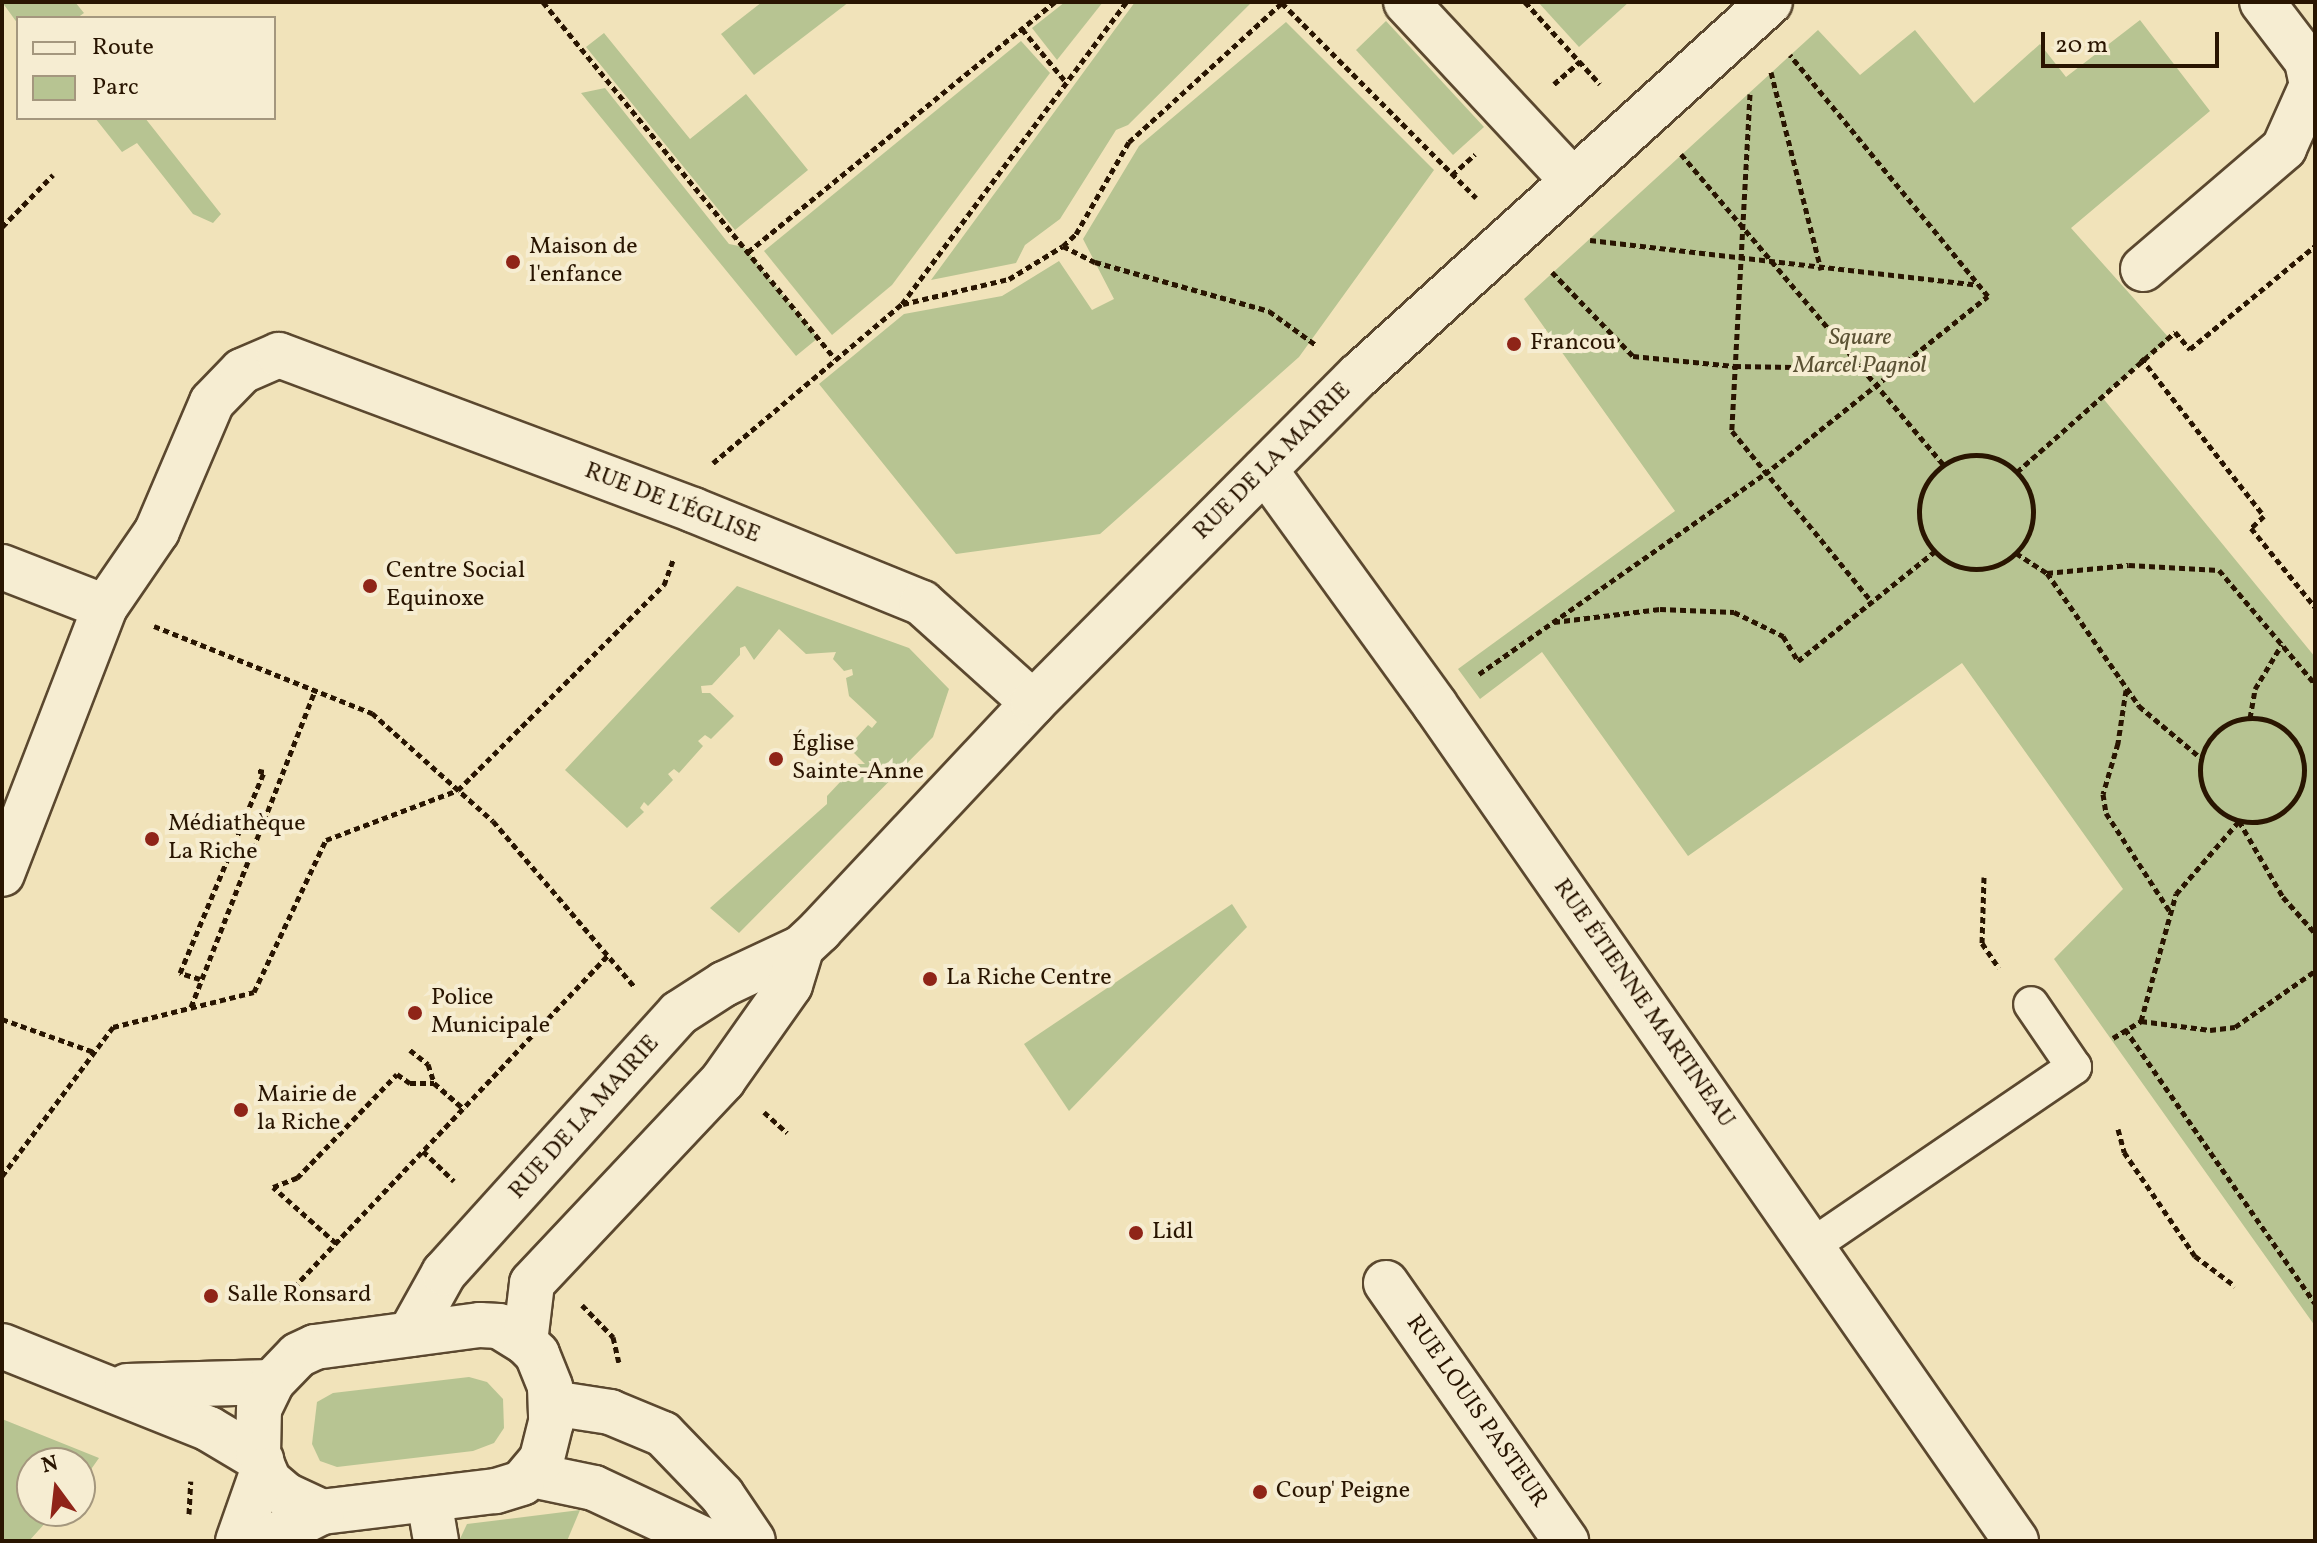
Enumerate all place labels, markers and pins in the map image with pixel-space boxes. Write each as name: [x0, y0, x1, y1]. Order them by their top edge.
place label: Maison de l'enfance: [529, 234, 638, 290]
marker: Maison de l'enfance: [504, 253, 522, 271]
place label: Francou: [1530, 330, 1616, 358]
marker: Francou: [1505, 335, 1523, 353]
place label: Centre Social Equinoxe: [386, 558, 525, 614]
marker: Centre Social Equinoxe: [361, 577, 379, 595]
place label: Église Sainte-Anne: [792, 731, 924, 787]
marker: Église Sainte-Anne: [767, 750, 785, 768]
place label: Médiathèque La Riche: [168, 811, 306, 867]
marker: Médiathèque La Riche: [143, 830, 161, 848]
place label: La Riche Centre: [946, 965, 1112, 993]
marker: La Riche Centre: [921, 970, 939, 988]
place label: Police Municipale: [431, 985, 550, 1041]
marker: Police Municipale: [406, 1004, 424, 1022]
place label: Mairie de la Riche: [257, 1082, 357, 1138]
marker: Mairie de la Riche: [232, 1101, 250, 1119]
place label: Lidl: [1152, 1219, 1193, 1247]
marker: Lidl: [1127, 1224, 1145, 1242]
place label: Salle Ronsard: [227, 1282, 372, 1310]
marker: Salle Ronsard: [202, 1287, 220, 1305]
place label: Coup' Peigne: [1276, 1478, 1410, 1506]
marker: Coup' Peigne: [1251, 1483, 1269, 1501]

